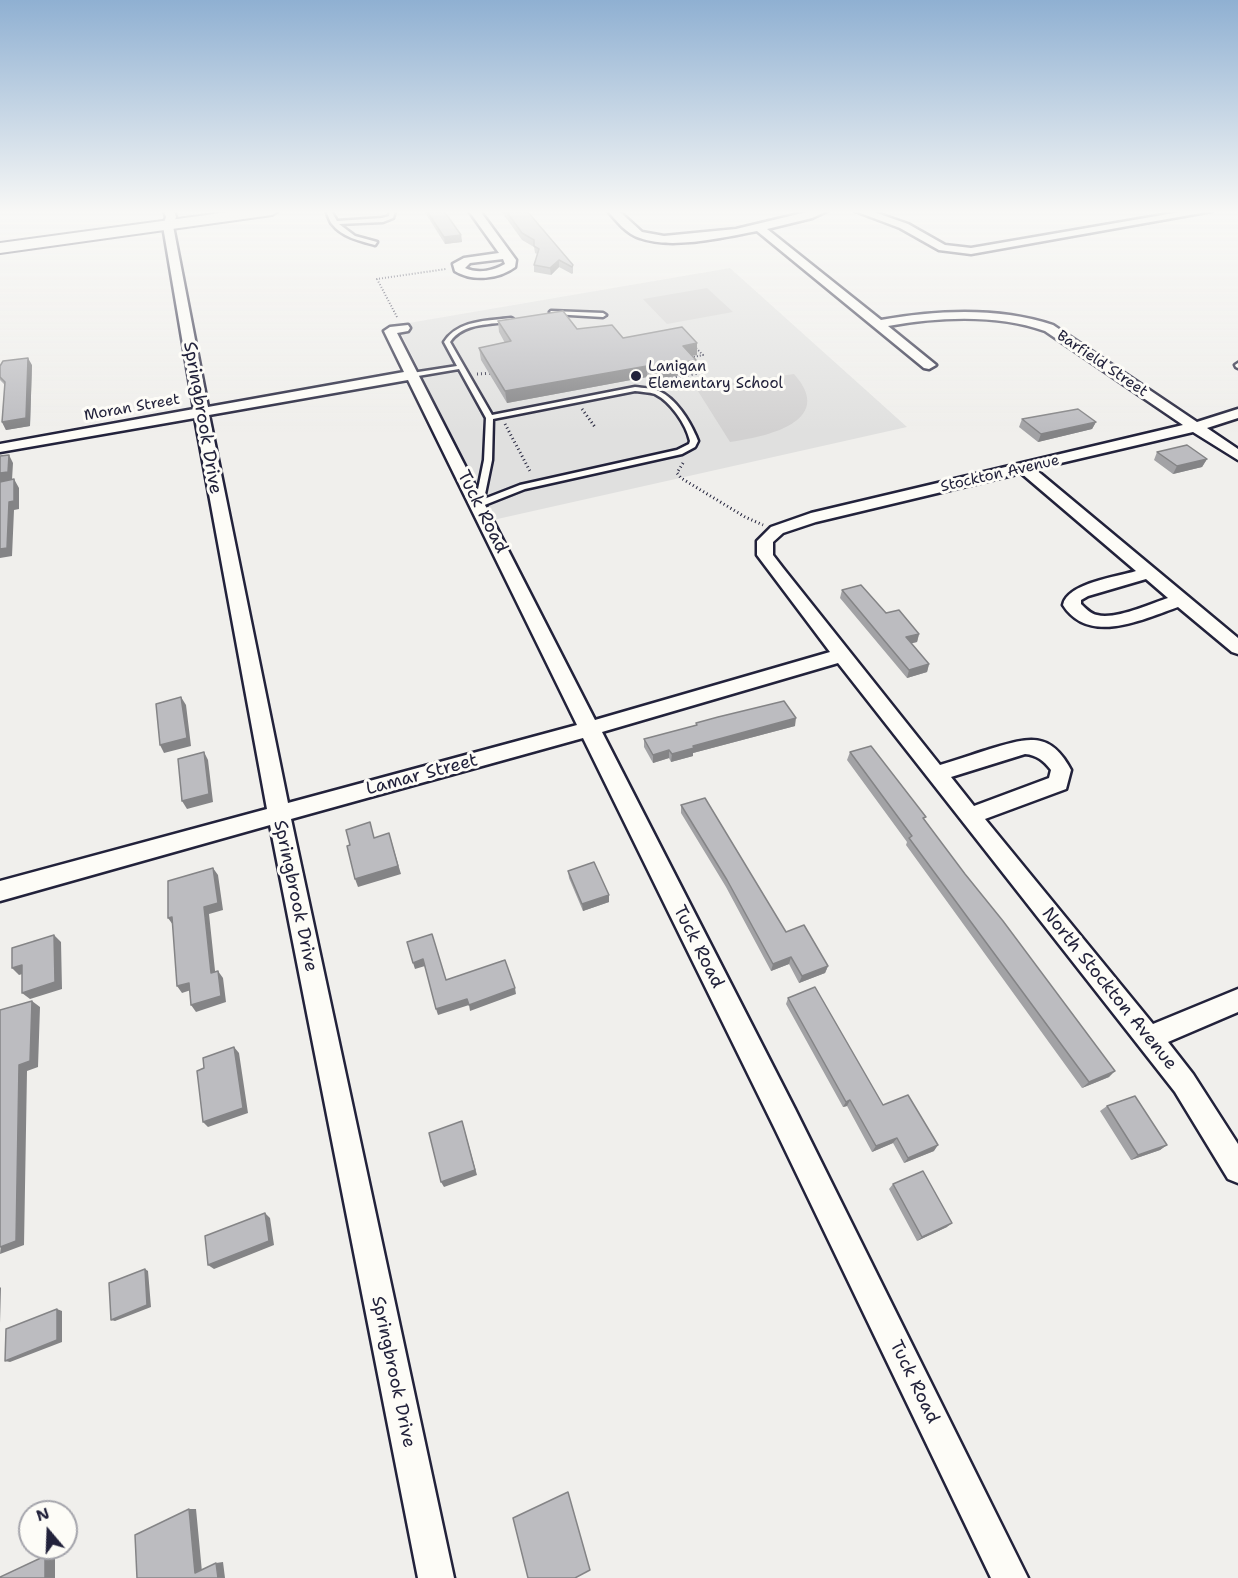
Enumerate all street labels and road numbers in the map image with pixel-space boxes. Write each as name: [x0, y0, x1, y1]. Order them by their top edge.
street label: Barfield Street: [1053, 327, 1151, 401]
street label: Springbrook Drive: [178, 340, 226, 496]
street label: Moran Street: [83, 391, 181, 425]
street label: Stockton Avenue: [939, 452, 1061, 496]
street label: Tuck Road: [452, 467, 512, 557]
street label: Lamar Street: [364, 750, 480, 800]
street label: Springbrook Drive: [268, 818, 322, 974]
street label: Tuck Road: [668, 902, 728, 992]
street label: North Stockton Avenue: [1037, 903, 1181, 1075]
street label: Springbrook Drive: [366, 1294, 420, 1450]
street label: Tuck Road: [885, 1337, 943, 1427]

